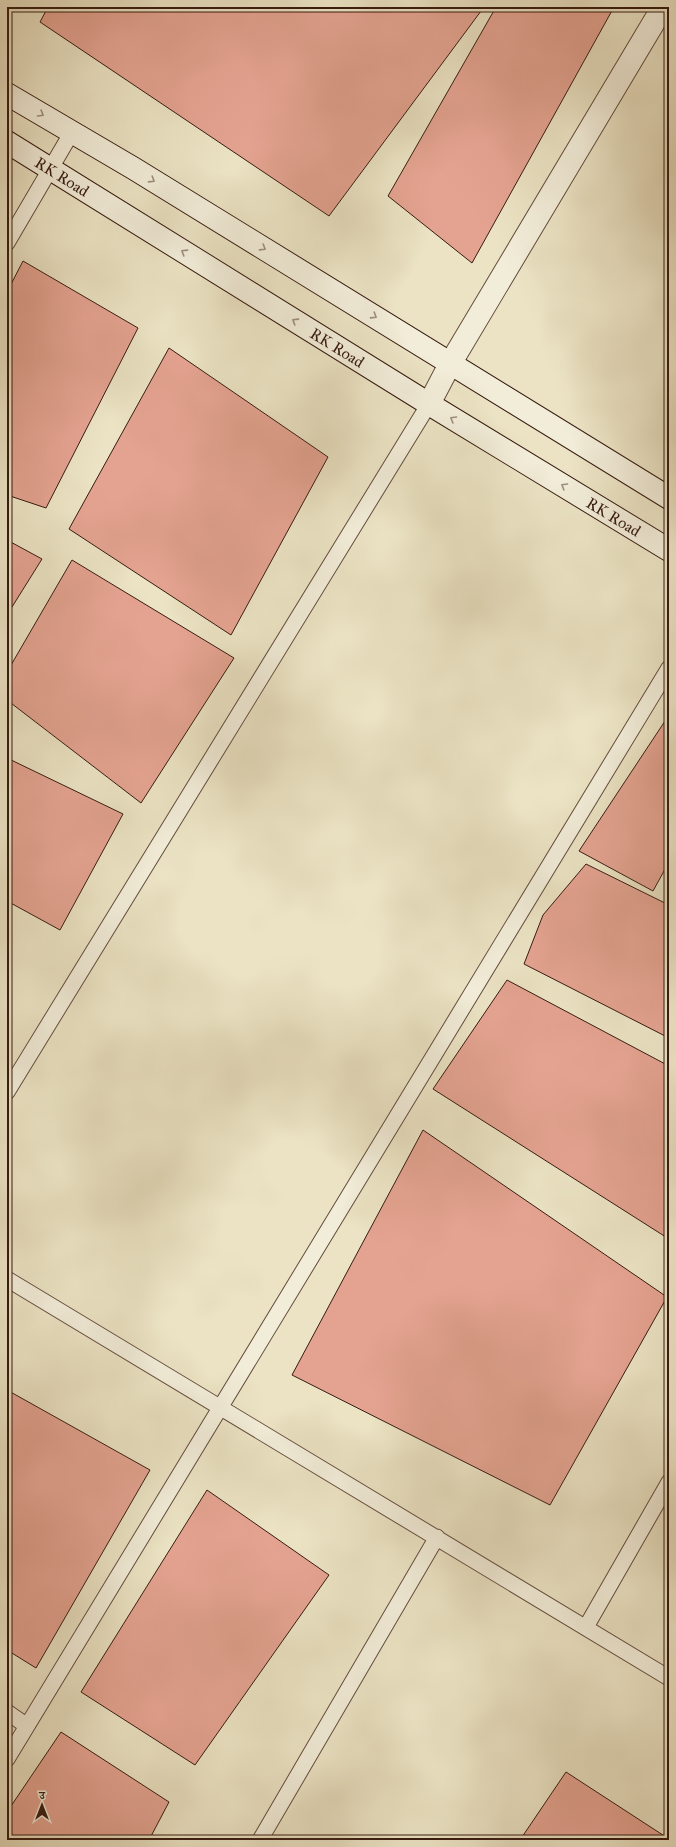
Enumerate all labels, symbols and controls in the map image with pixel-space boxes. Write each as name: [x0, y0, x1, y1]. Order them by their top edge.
one-way arrow: [37, 109, 44, 116]
street label: RK Road: [31, 153, 93, 201]
one-way arrow: [148, 175, 155, 183]
one-way arrow: [259, 244, 266, 251]
one-way arrow: [182, 250, 189, 257]
one-way arrow: [370, 312, 377, 319]
one-way arrow: [292, 318, 299, 325]
street label: RK Road: [307, 324, 368, 372]
one-way arrow: [450, 416, 457, 423]
one-way arrow: [561, 484, 568, 491]
street label: RK Road: [583, 493, 644, 541]
north arrow: [22, 1785, 62, 1825]
text: उ: [38, 1789, 46, 1802]

